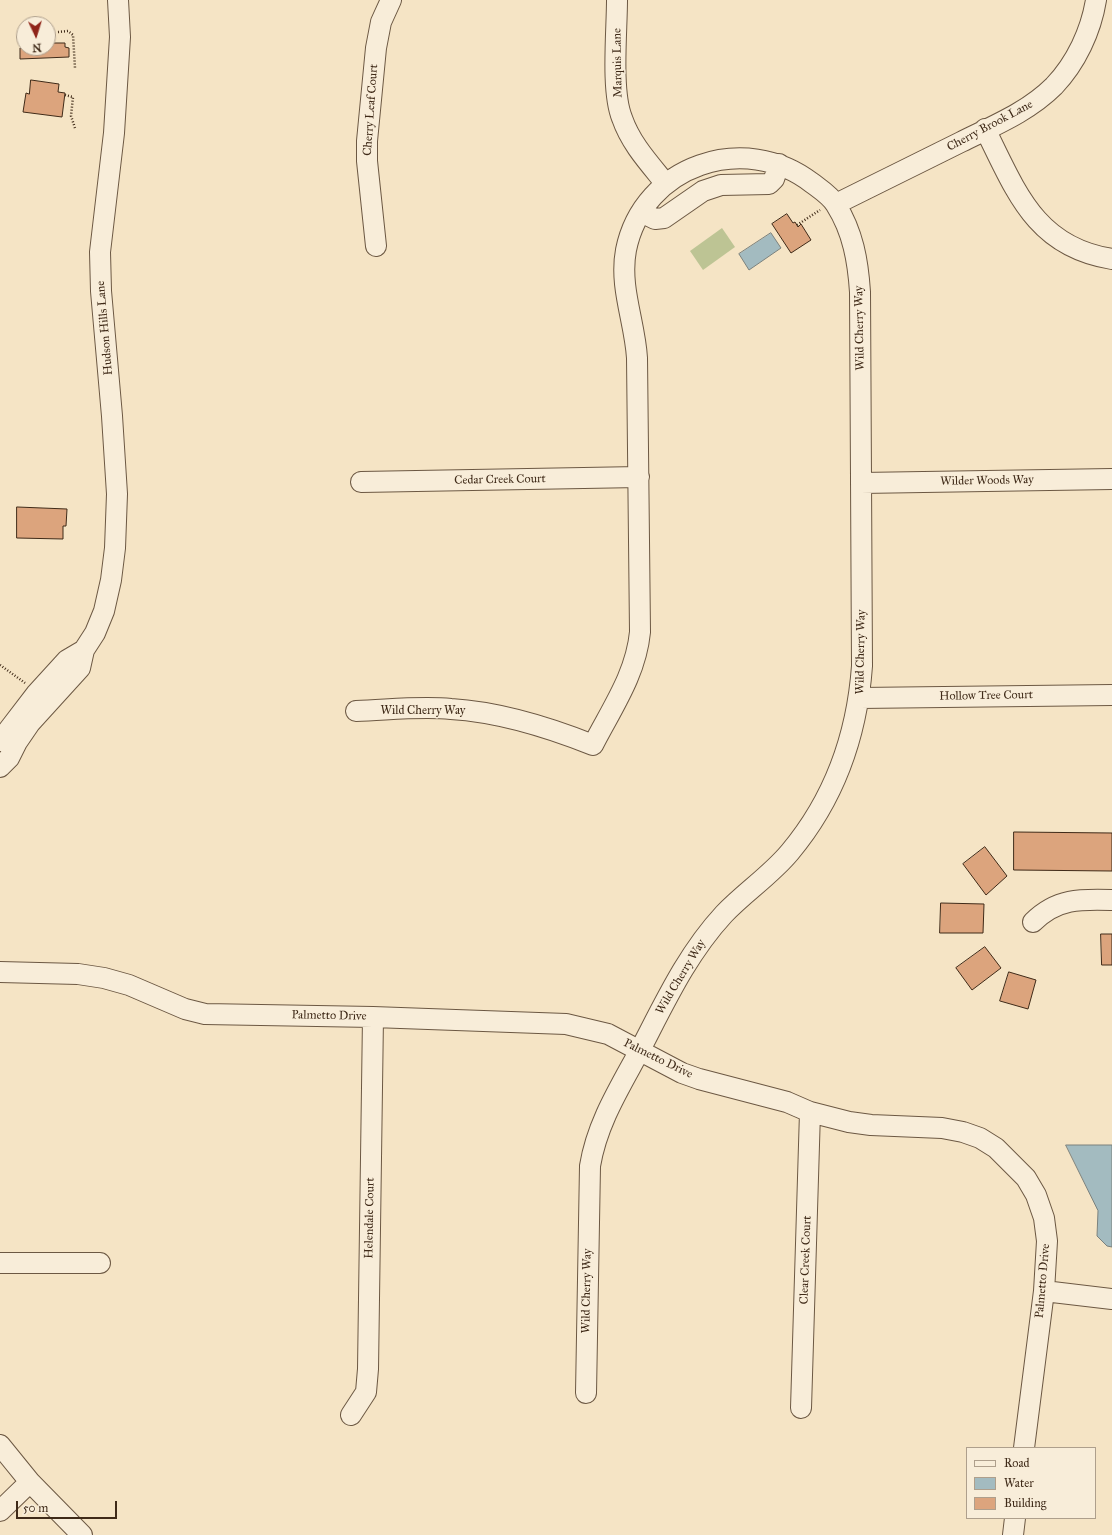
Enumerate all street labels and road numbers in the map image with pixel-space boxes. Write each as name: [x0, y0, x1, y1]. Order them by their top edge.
street label: Marquis Lane: [610, 28, 626, 98]
street label: Cherry Leaf Court: [361, 64, 381, 156]
street label: Cherry Brook Lane: [945, 97, 1035, 155]
street label: Hudson Hills Lane: [94, 280, 116, 376]
street label: Wild Cherry Way: [852, 285, 868, 371]
street label: Cedar Creek Court: [454, 472, 546, 488]
street label: Wilder Woods Way: [940, 473, 1034, 489]
street label: Wild Cherry Way: [853, 609, 869, 695]
street label: Hollow Tree Court: [939, 688, 1033, 704]
street label: Wild Cherry Way: [381, 704, 465, 718]
street label: Wild Cherry Way: [653, 937, 709, 1017]
street label: Palmetto Drive: [291, 1008, 367, 1024]
street label: Palmetto Drive: [621, 1036, 695, 1082]
street label: Helendale Court: [362, 1177, 378, 1259]
street label: Clear Creek Court: [797, 1215, 815, 1305]
street label: Palmetto Drive: [1033, 1243, 1053, 1319]
street label: Wild Cherry Way: [579, 1248, 595, 1334]

